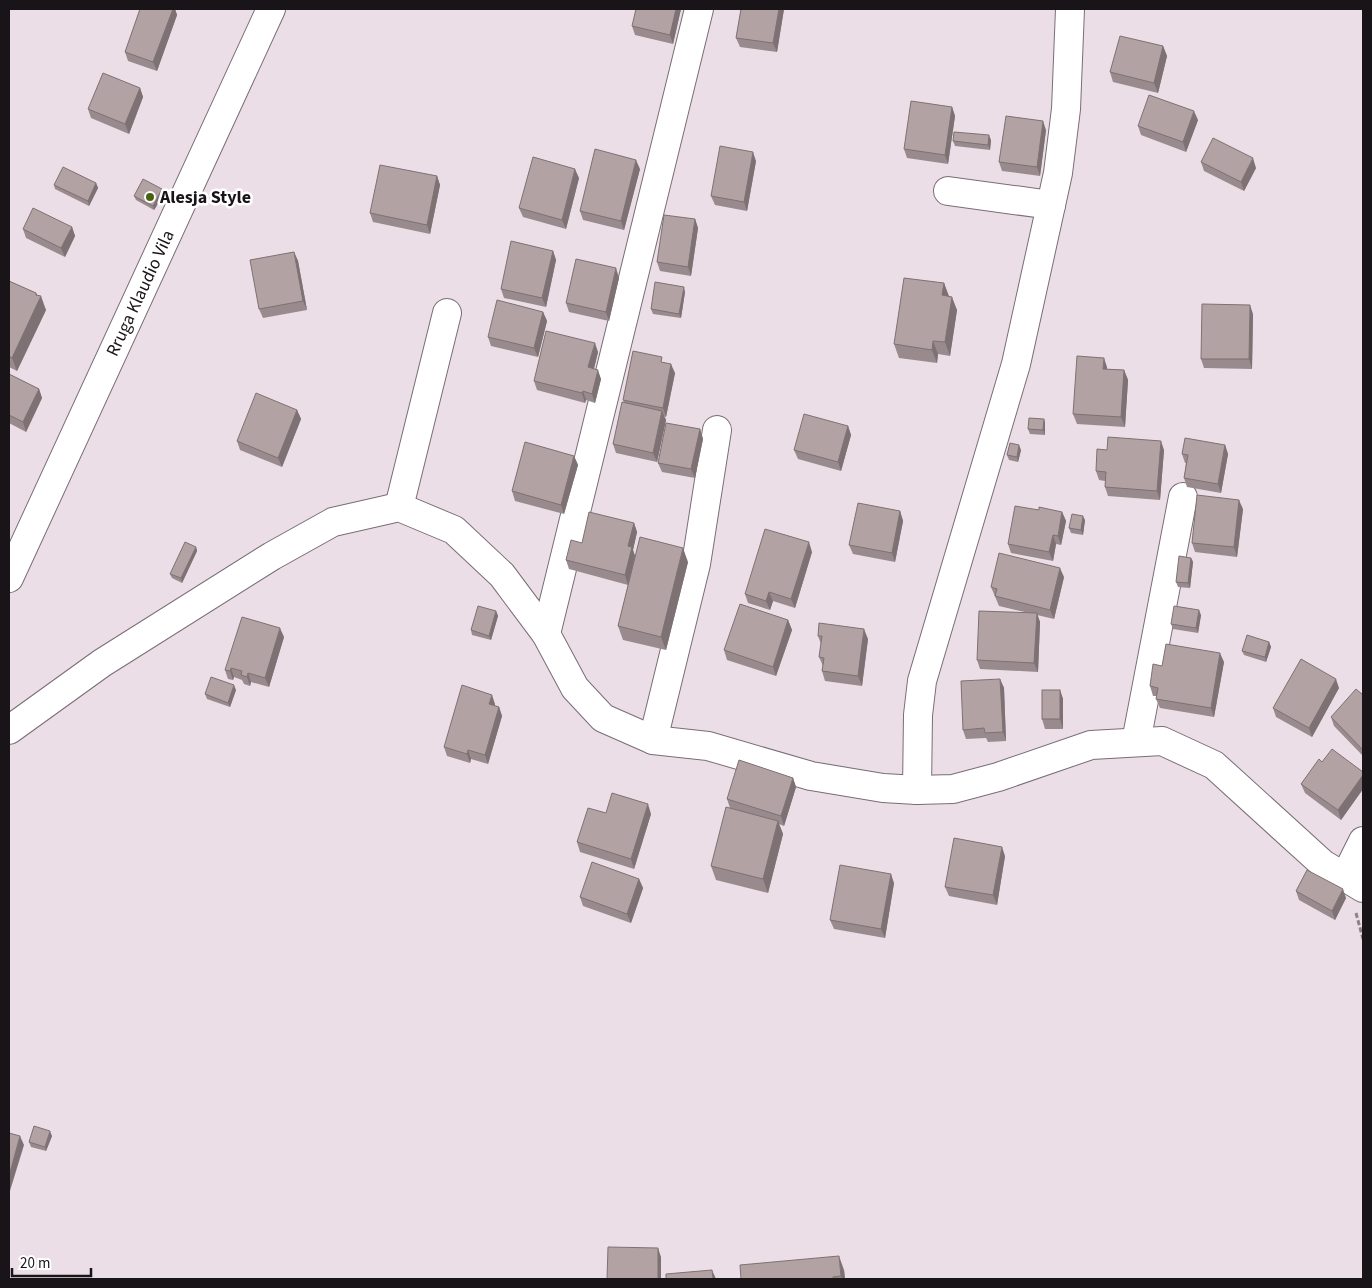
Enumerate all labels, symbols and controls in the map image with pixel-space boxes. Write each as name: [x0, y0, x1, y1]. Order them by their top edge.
place label: Alesja Style: [159, 185, 251, 210]
marker: Alesja Style: [144, 191, 156, 203]
street label: Rruga Klaudio Vila: [100, 226, 181, 360]
scale bar: [12, 1246, 91, 1278]
text: 20 m: [20, 1253, 50, 1274]

